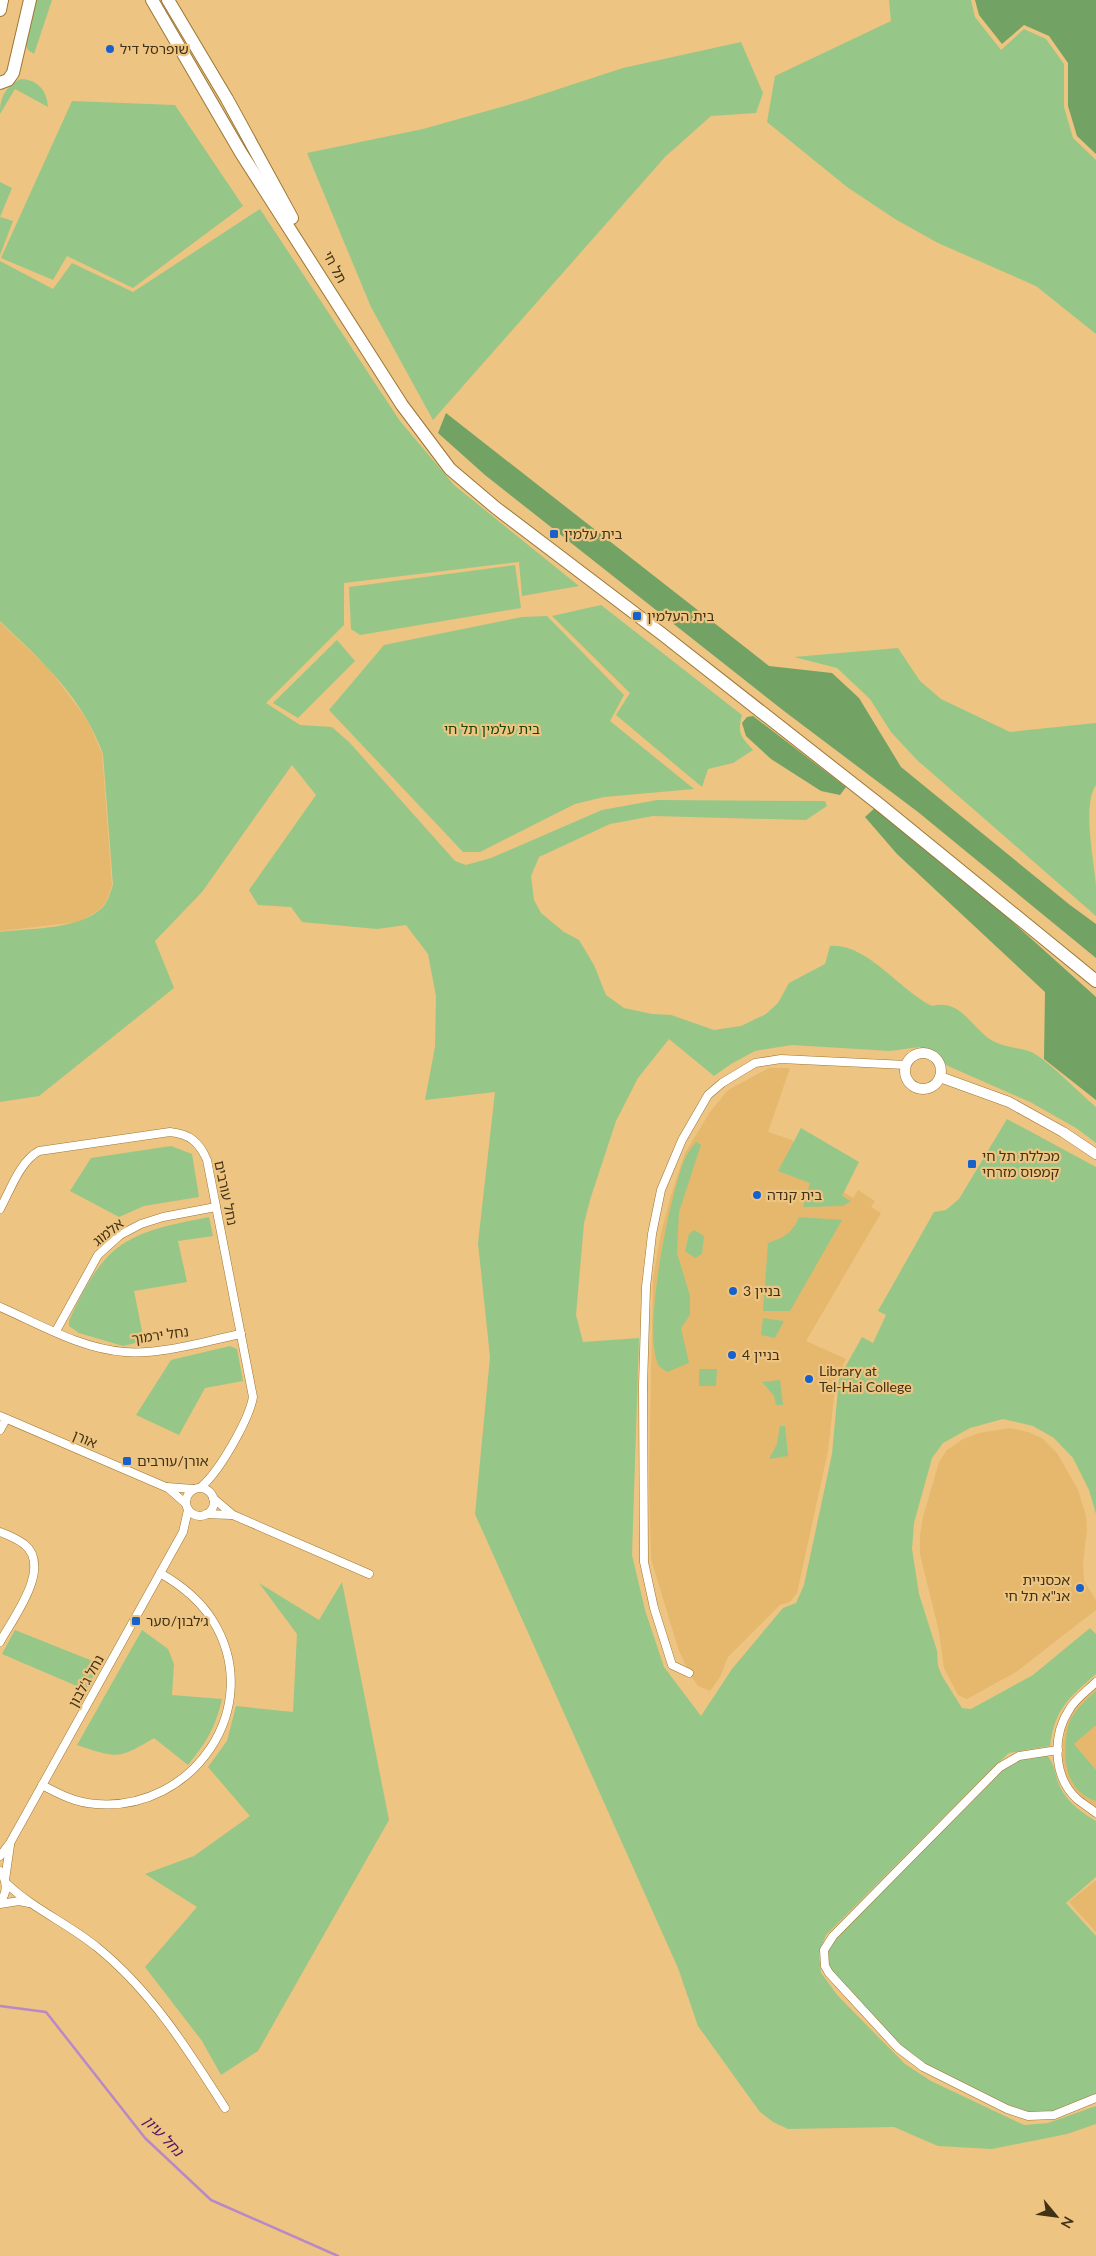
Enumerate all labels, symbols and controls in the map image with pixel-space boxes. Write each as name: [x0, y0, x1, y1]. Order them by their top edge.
place label: שופרסל דיל: [120, 40, 189, 57]
marker: שופרסל דיל: [104, 43, 116, 55]
street label: תל חי: [320, 248, 351, 286]
place label: בית עלמין: [564, 525, 623, 542]
marker: בית עלמין: [548, 528, 560, 540]
place label: בית העלמין: [647, 607, 714, 624]
marker: בית העלמין: [631, 610, 643, 622]
park label: בית עלמין תל חי: [444, 720, 540, 737]
place label: מכללת תל חי קמפוס מזרחי: [982, 1147, 1060, 1180]
marker: מכללת תל חי קמפוס מזרחי: [966, 1158, 978, 1170]
street label: נחל עורבים: [211, 1159, 242, 1227]
place label: בית קנדה: [767, 1186, 822, 1203]
marker: בית קנדה: [751, 1189, 763, 1201]
street label: אלמוג: [89, 1214, 127, 1249]
place label: בניין 3: [743, 1282, 781, 1299]
marker: בניין 3: [727, 1285, 739, 1297]
street label: נחל ירמוך: [130, 1322, 190, 1347]
place label: בניין 4: [742, 1346, 780, 1363]
marker: בניין 4: [726, 1349, 738, 1361]
place label: Library at Tel-Hai College: [819, 1362, 912, 1395]
marker: Library at Tel-Hai College: [803, 1373, 815, 1385]
street label: אורן: [70, 1426, 100, 1451]
place label: אורן/עורבים: [137, 1452, 209, 1469]
marker: אורן/עורבים: [121, 1455, 133, 1467]
place label: אכסניית אנ"א תל חי: [1004, 1571, 1070, 1604]
marker: אכסניית אנ"א תל חי: [1074, 1582, 1086, 1594]
place label: ג׳לבון/סער: [146, 1612, 208, 1629]
marker: ג׳לבון/סער: [130, 1615, 142, 1627]
street label: נחל ג'לבון: [64, 1652, 107, 1710]
water label: נחל עיון: [140, 2111, 188, 2160]
north arrow: [1031, 2191, 1081, 2241]
text: N: [1058, 2214, 1078, 2231]

